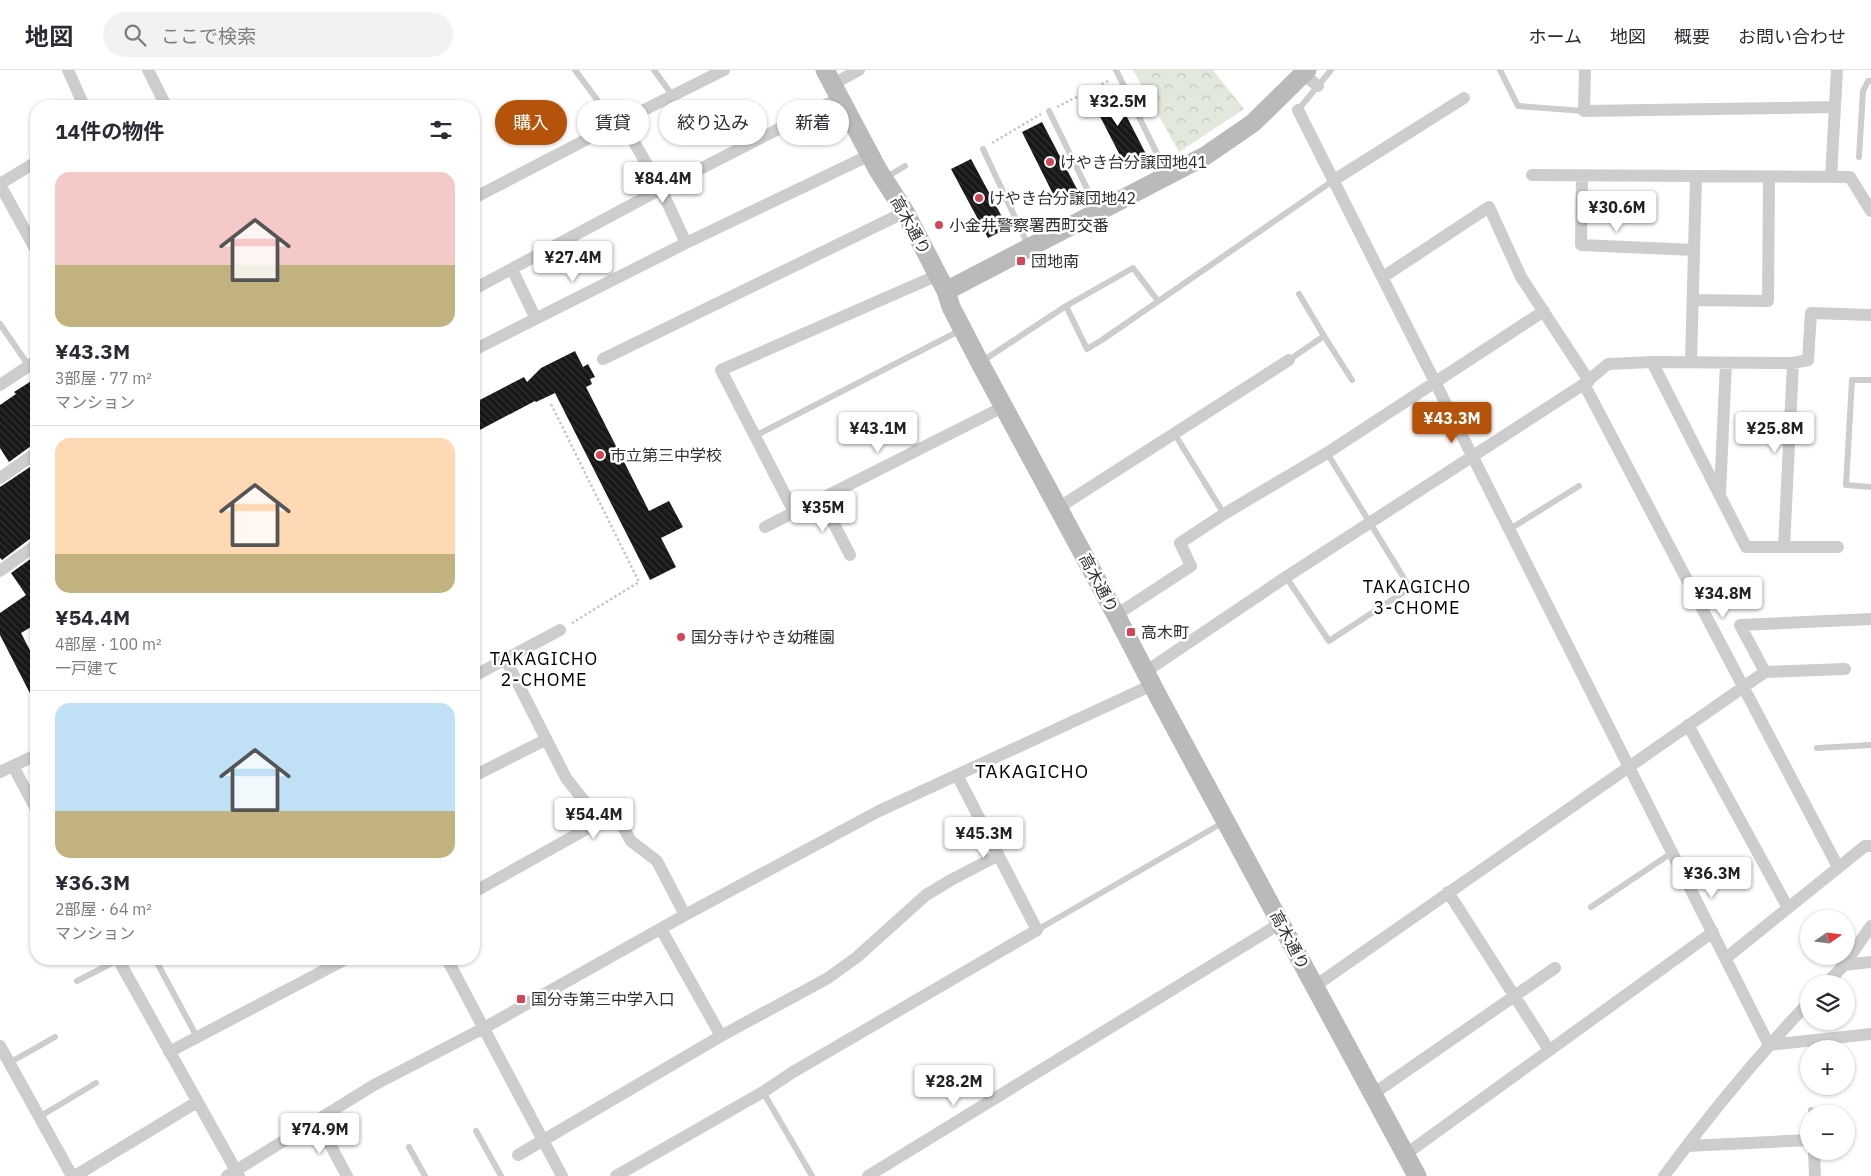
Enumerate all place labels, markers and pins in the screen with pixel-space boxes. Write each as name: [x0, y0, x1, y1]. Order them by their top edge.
pin: ¥32.5M: [1077, 85, 1159, 127]
place label: けやき台分譲団地41: [1060, 152, 1207, 172]
marker: けやき台分譲団地41: [1044, 156, 1056, 168]
pin: ¥84.4M: [622, 162, 704, 204]
place label: けやき台分譲団地42: [989, 188, 1136, 208]
pin: ¥30.6M: [1576, 190, 1658, 233]
marker: けやき台分譲団地42: [973, 192, 985, 204]
place label: 小金井警察署西町交番: [949, 215, 1109, 235]
marker: 小金井警察署西町交番: [933, 219, 945, 231]
pin: ¥27.4M: [532, 240, 614, 283]
place label: 団地南: [1031, 251, 1079, 271]
marker: 団地南: [1015, 255, 1027, 267]
pin: ¥43.3M: [1411, 402, 1493, 444]
pin: ¥43.1M: [837, 412, 919, 454]
pin: ¥25.8M: [1734, 412, 1816, 454]
place label: 市立第三中学校: [610, 445, 722, 465]
marker: 市立第三中学校: [594, 449, 606, 461]
pin: ¥35M: [793, 490, 853, 533]
pin: ¥34.8M: [1682, 576, 1764, 619]
place label: 高木町: [1141, 622, 1189, 642]
marker: 高木町: [1125, 626, 1137, 638]
place label: 国分寺けやき幼稚園: [691, 627, 835, 647]
marker: 国分寺けやき幼稚園: [675, 631, 687, 643]
pin: ¥54.4M: [553, 798, 635, 840]
pin: ¥45.3M: [943, 816, 1025, 859]
pin: ¥36.3M: [1671, 856, 1753, 899]
place label: 国分寺第三中学入口: [531, 989, 675, 1009]
marker: 国分寺第三中学入口: [515, 993, 527, 1005]
pin: ¥28.2M: [913, 1064, 995, 1107]
pin: ¥74.9M: [279, 1112, 361, 1155]

